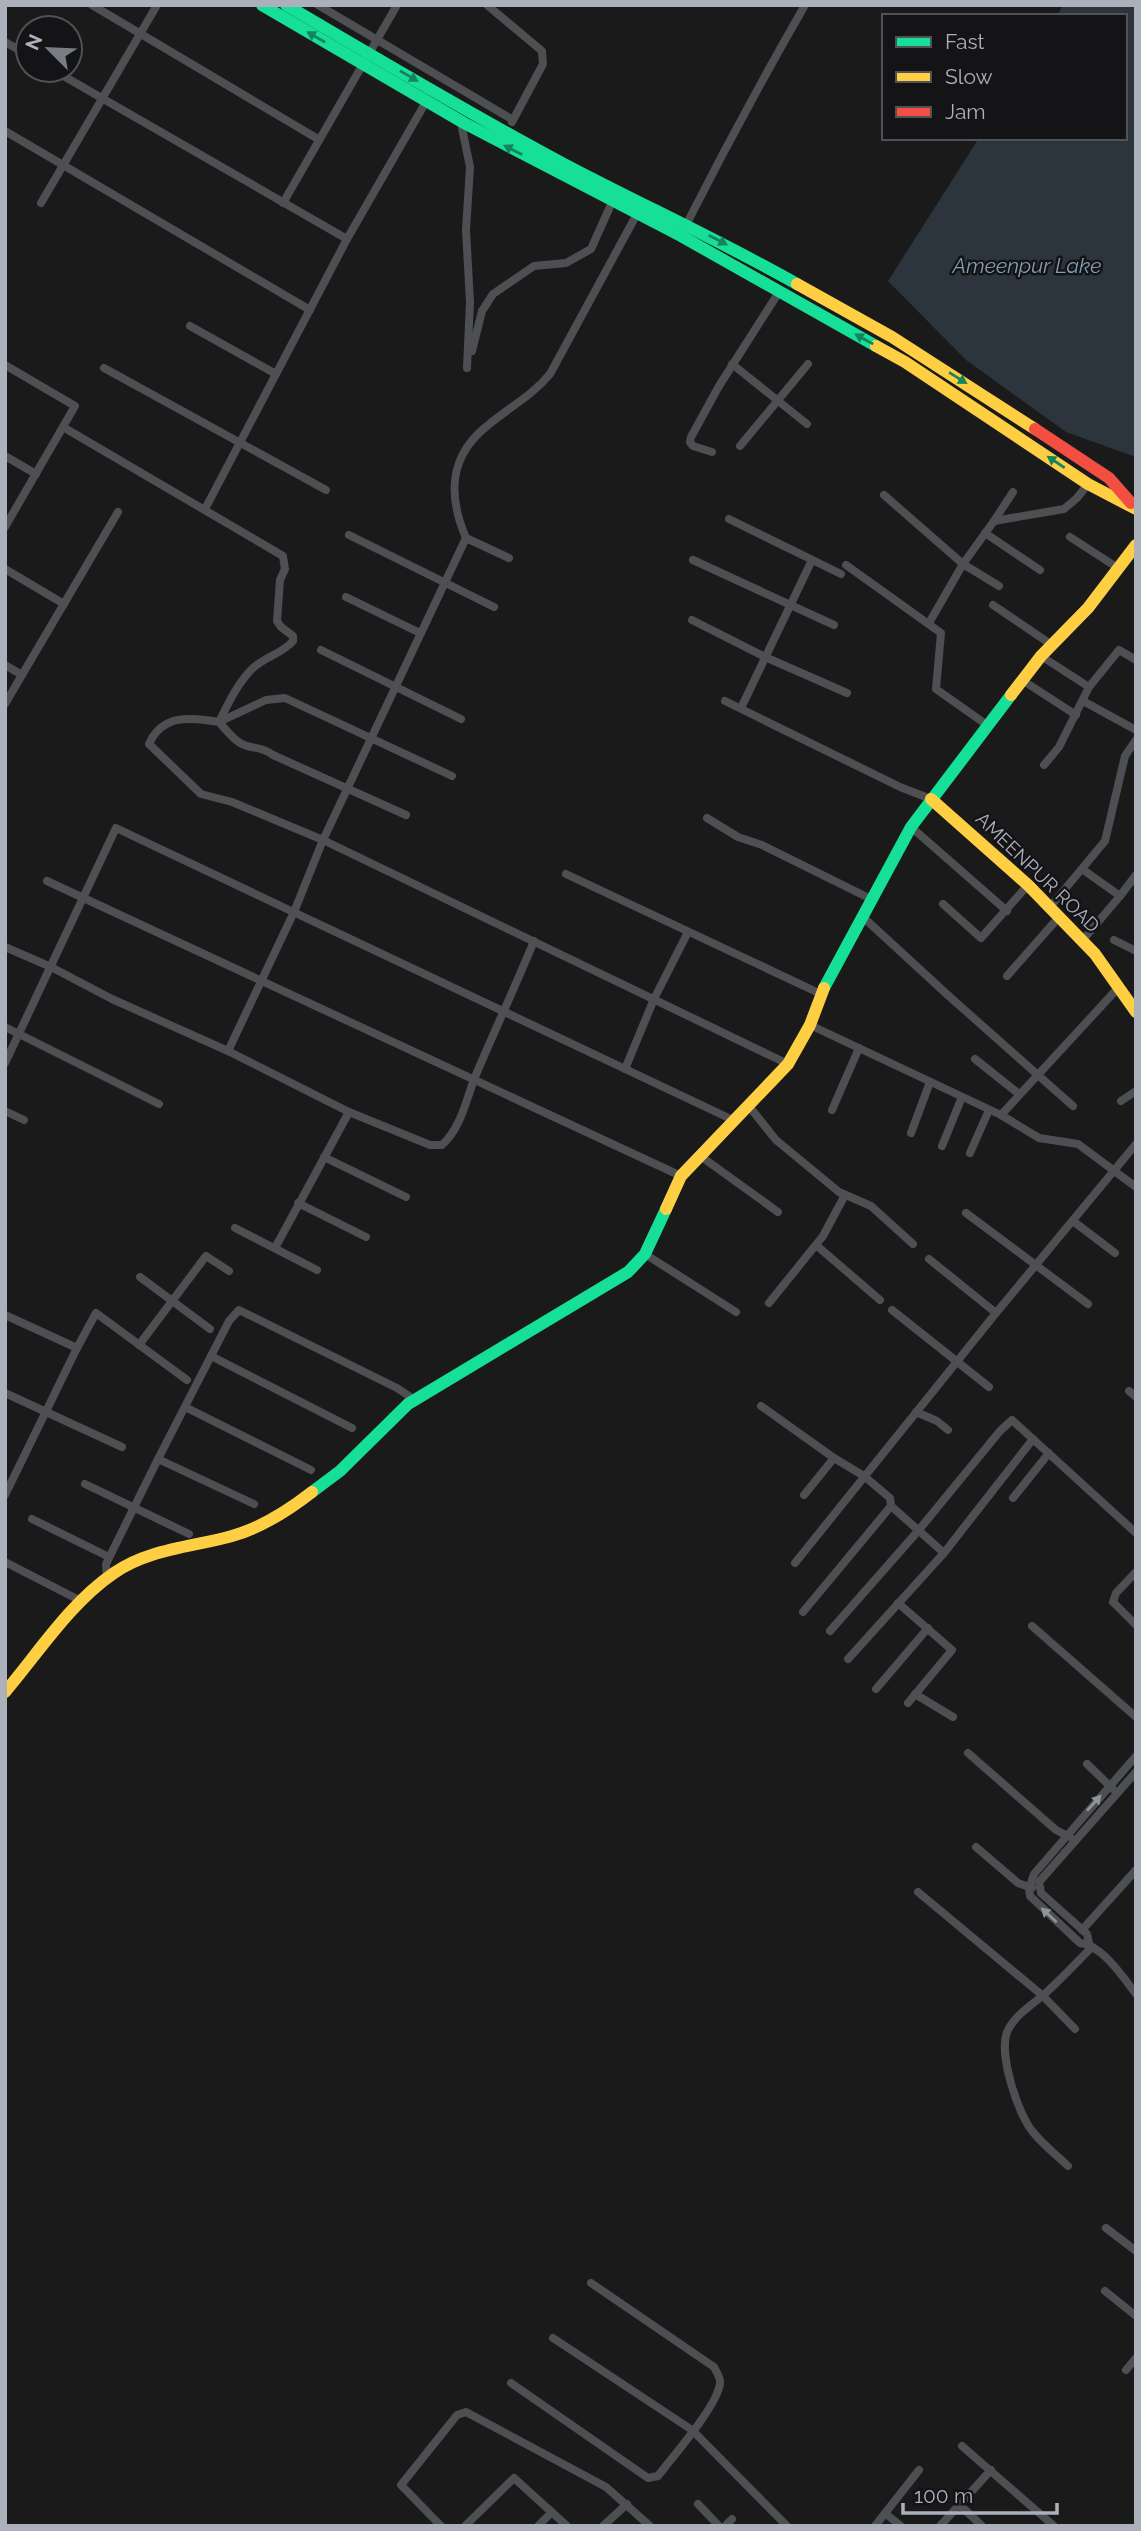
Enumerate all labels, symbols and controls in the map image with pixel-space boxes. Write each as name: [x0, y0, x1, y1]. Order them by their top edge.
north arrow: [14, 14, 84, 84]
legend: [882, 14, 1127, 140]
text: Fast: [945, 29, 985, 54]
text: N: [20, 31, 46, 53]
one-way arrow: [306, 31, 325, 43]
text: Slow: [945, 64, 993, 89]
one-way arrow: [399, 70, 418, 83]
text: Jam: [945, 99, 986, 124]
one-way arrow: [503, 144, 523, 156]
one-way arrow: [708, 235, 728, 246]
water label: Ameenpur Lake: [952, 253, 1101, 278]
one-way arrow: [855, 333, 874, 345]
one-way arrow: [948, 371, 967, 384]
one-way arrow: [1046, 456, 1065, 469]
street label: AMEENPUR ROAD: [972, 807, 1104, 937]
one-way arrow: [1086, 1794, 1102, 1812]
one-way arrow: [1041, 1907, 1058, 1923]
scale bar: [903, 2472, 1057, 2516]
text: 100 m: [914, 2483, 973, 2508]

